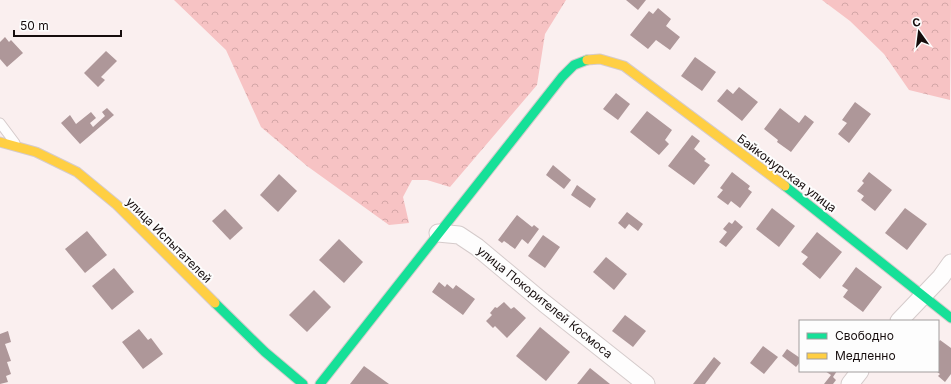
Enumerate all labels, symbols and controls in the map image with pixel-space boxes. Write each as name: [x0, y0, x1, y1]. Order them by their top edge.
scale bar: [14, 12, 121, 38]
north arrow: [899, 12, 939, 52]
text: С: [911, 15, 922, 30]
text: 50 m: [20, 18, 49, 33]
street label: Байконурская улица: [734, 131, 840, 215]
street label: улица Испытателей: [123, 194, 215, 286]
street label: улица Покорителей Космоса: [474, 243, 616, 361]
legend: [799, 320, 939, 372]
text: Свободно: [835, 328, 894, 343]
text: Медленно: [835, 348, 896, 363]

